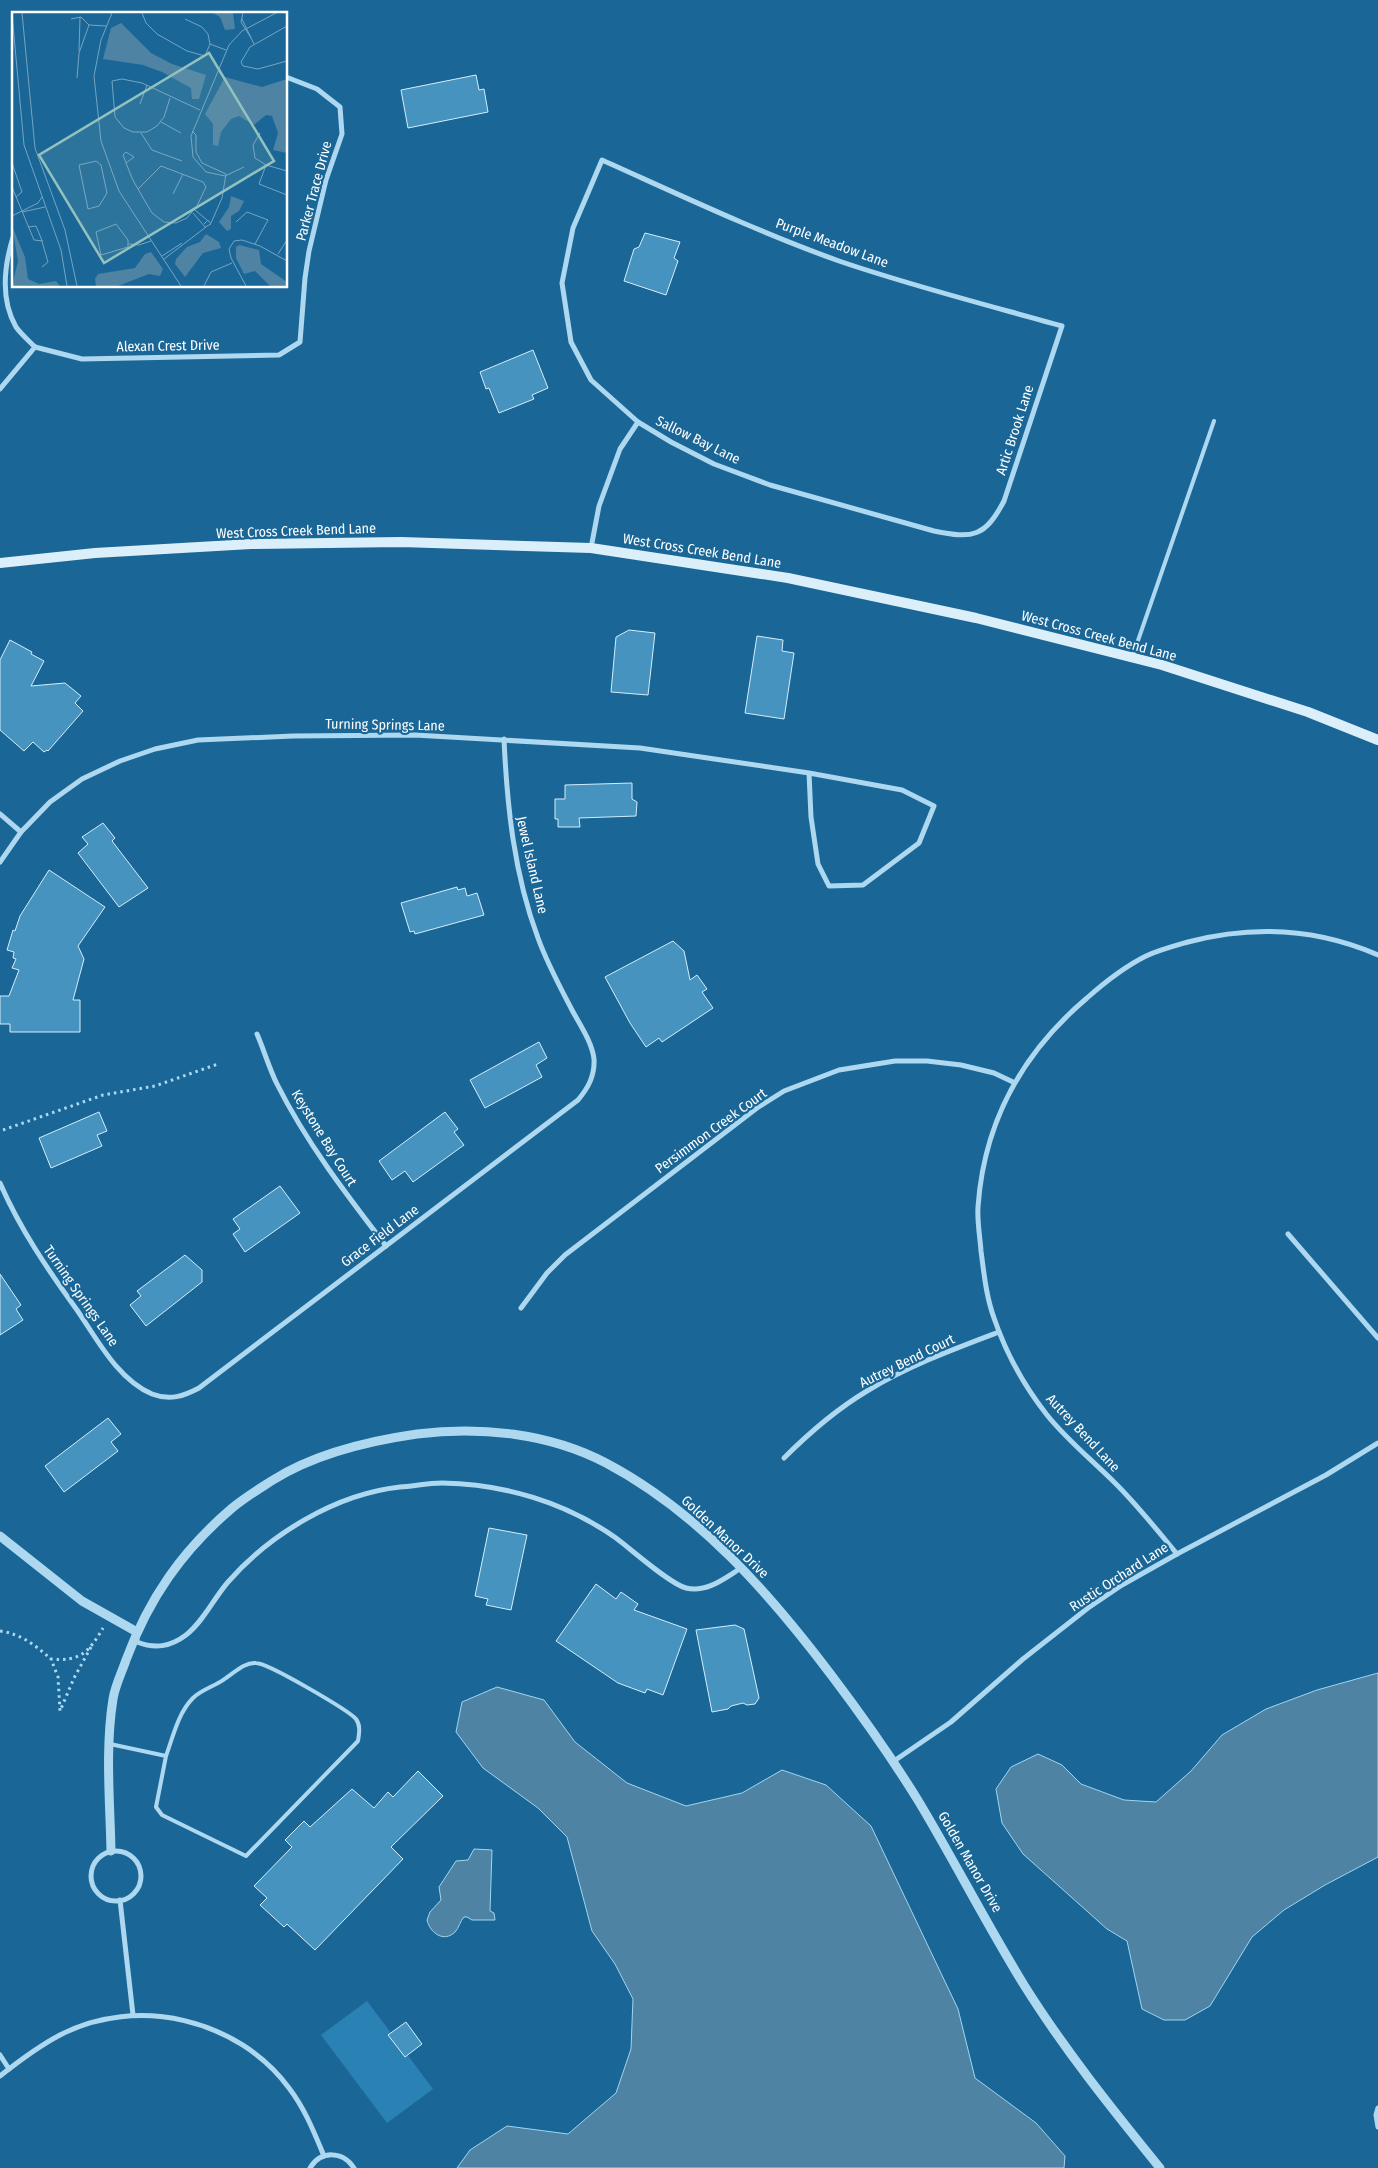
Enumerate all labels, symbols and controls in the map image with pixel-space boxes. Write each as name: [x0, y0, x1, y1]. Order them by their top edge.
inset map: [12, 12, 288, 288]
street label: Parker Trace Drive: [292, 139, 336, 243]
street label: Purple Meadow Lane: [773, 215, 891, 271]
street label: Alexan Crest Drive: [116, 337, 220, 355]
street label: Artic Brook Lane: [992, 383, 1038, 477]
street label: Sallow Bay Lane: [653, 412, 743, 468]
street label: West Cross Creek Bend Lane: [216, 520, 376, 542]
street label: West Cross Creek Bend Lane: [622, 530, 782, 572]
street label: West Cross Creek Bend Lane: [1020, 607, 1179, 665]
street label: Turning Springs Lane: [325, 715, 445, 735]
street label: Jewel Island Lane: [513, 815, 551, 915]
street label: Persimmon Creek Court: [652, 1085, 770, 1177]
street label: Keystone Bay Court: [288, 1087, 361, 1190]
street label: Grace Field Lane: [338, 1201, 422, 1271]
street label: Turning Springs Lane: [40, 1242, 122, 1350]
street label: Autrey Bend Court: [857, 1330, 958, 1391]
street label: Autrey Bend Lane: [1043, 1391, 1123, 1475]
street label: Golden Manor Drive: [678, 1492, 772, 1582]
street label: Rustic Orchard Lane: [1066, 1539, 1172, 1615]
street label: Golden Manor Drive: [934, 1809, 1006, 1915]

